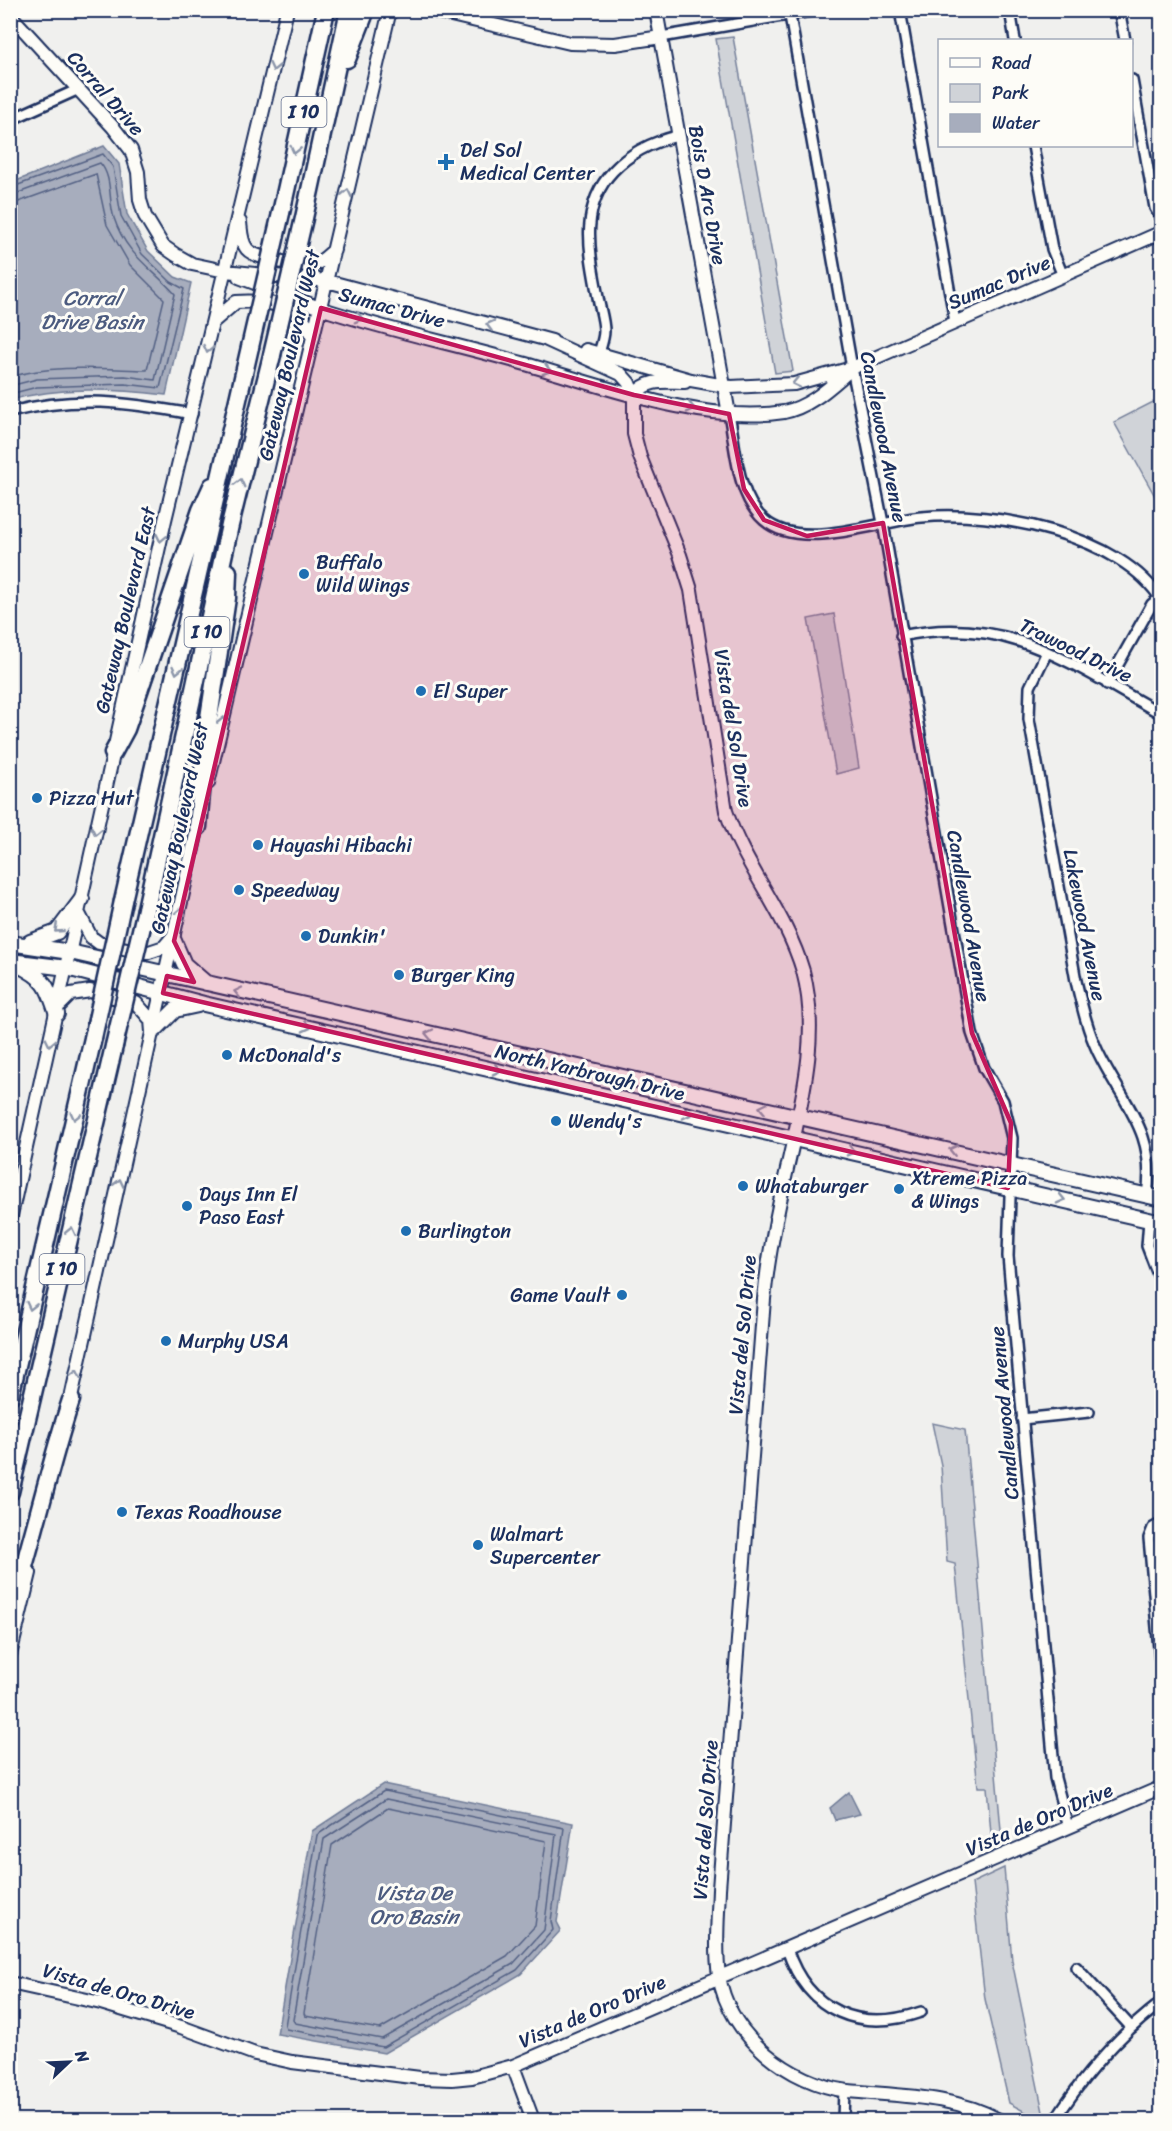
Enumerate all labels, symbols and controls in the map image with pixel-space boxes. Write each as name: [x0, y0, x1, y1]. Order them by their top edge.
legend: [938, 39, 1133, 147]
street label: Corral Drive: [58, 42, 153, 145]
text: Road: [992, 47, 1032, 79]
one-way arrow: [268, 62, 281, 72]
text: Park: [992, 77, 1029, 109]
road number: I 10: [282, 97, 326, 127]
text: Water: [992, 107, 1041, 139]
street label: Bois D Arc Drive: [678, 122, 737, 268]
place label: Del Sol Medical Center: [460, 133, 595, 191]
one-way arrow: [290, 144, 303, 154]
marker: Del Sol Medical Center: [437, 153, 455, 171]
one-way arrow: [340, 188, 353, 198]
street label: Gateway Boulevard West: [248, 245, 331, 464]
street label: Sumac Drive: [942, 245, 1056, 320]
street label: Sumac Drive: [335, 276, 449, 339]
water label: Corral Drive Basin: [41, 279, 146, 341]
one-way arrow: [354, 311, 364, 324]
one-way arrow: [485, 319, 495, 332]
one-way arrow: [202, 344, 215, 354]
street label: Candlewood Avenue: [850, 348, 917, 526]
one-way arrow: [541, 363, 552, 375]
one-way arrow: [791, 376, 801, 389]
one-way arrow: [686, 400, 696, 413]
one-way arrow: [233, 479, 246, 489]
street label: Gateway Boulevard East: [85, 502, 167, 717]
one-way arrow: [155, 533, 168, 543]
place label: Buffalo Wild Wings: [316, 545, 411, 603]
marker: Buffalo Wild Wings: [297, 567, 311, 581]
street label: Trawood Drive: [1013, 608, 1138, 693]
road number: I 10: [184, 617, 230, 647]
street label: Vista del Sol Drive: [704, 646, 763, 810]
one-way arrow: [171, 665, 184, 675]
place label: El Super: [433, 674, 508, 709]
marker: El Super: [414, 684, 428, 698]
one-way arrow: [216, 716, 229, 726]
street label: Gateway Boulevard West: [140, 718, 219, 937]
place label: Pizza Hut: [49, 781, 135, 816]
marker: Pizza Hut: [30, 791, 44, 805]
one-way arrow: [90, 826, 103, 836]
street label: Candlewood Avenue: [936, 827, 1001, 1005]
place label: Hayashi Hibachi: [270, 828, 412, 863]
marker: Hayashi Hibachi: [251, 838, 265, 852]
street label: Lakewood Avenue: [1053, 846, 1116, 1004]
place label: Speedway: [251, 873, 340, 908]
marker: Speedway: [232, 883, 246, 897]
one-way arrow: [174, 906, 187, 916]
place label: Dunkin': [318, 919, 386, 954]
one-way arrow: [53, 921, 64, 932]
marker: Dunkin': [299, 929, 313, 943]
place label: Burger King: [411, 958, 515, 993]
marker: Burger King: [392, 968, 406, 982]
one-way arrow: [234, 986, 244, 999]
one-way arrow: [302, 1020, 312, 1033]
one-way arrow: [424, 1028, 434, 1041]
street label: North Yarbrough Drive: [492, 1034, 689, 1111]
one-way arrow: [44, 1037, 57, 1047]
place label: McDonald's: [239, 1038, 342, 1073]
marker: McDonald's: [220, 1048, 234, 1062]
one-way arrow: [492, 1063, 502, 1076]
one-way arrow: [758, 1102, 768, 1115]
place label: Wendy's: [568, 1104, 643, 1139]
one-way arrow: [682, 1107, 692, 1120]
one-way arrow: [69, 1111, 82, 1121]
marker: Wendy's: [549, 1114, 563, 1128]
one-way arrow: [846, 1144, 856, 1157]
one-way arrow: [948, 1144, 958, 1157]
place label: Xtreme Pizza & Wings: [910, 1161, 1027, 1219]
place label: Whataburger: [755, 1169, 869, 1204]
place label: Days Inn El Paso East: [199, 1177, 299, 1235]
one-way arrow: [112, 1178, 125, 1188]
marker: Whataburger: [736, 1179, 750, 1193]
marker: Xtreme Pizza & Wings: [892, 1182, 906, 1196]
one-way arrow: [1056, 1192, 1066, 1205]
marker: Days Inn El Paso East: [180, 1199, 194, 1213]
place label: Burlington: [418, 1214, 511, 1249]
marker: Burlington: [399, 1224, 413, 1238]
one-way arrow: [64, 1226, 77, 1236]
road number: I 10: [40, 1254, 84, 1284]
street label: Vista del Sol Drive: [718, 1254, 767, 1416]
place label: Game Vault: [510, 1278, 611, 1313]
marker: Game Vault: [615, 1288, 629, 1302]
one-way arrow: [26, 1301, 39, 1311]
place label: Murphy USA: [178, 1324, 289, 1359]
street label: Candlewood Avenue: [979, 1325, 1030, 1501]
marker: Murphy USA: [159, 1334, 173, 1348]
one-way arrow: [69, 1369, 82, 1379]
place label: Texas Roadhouse: [134, 1495, 282, 1530]
marker: Texas Roadhouse: [115, 1505, 129, 1519]
place label: Walmart Supercenter: [490, 1517, 601, 1575]
marker: Walmart Supercenter: [471, 1538, 485, 1552]
street label: Vista del Sol Drive: [682, 1739, 729, 1901]
street label: Vista de Oro Drive: [960, 1773, 1119, 1866]
water label: Vista De Oro Basin: [370, 1874, 461, 1936]
street label: Vista de Oro Drive: [39, 1953, 200, 2030]
street label: Vista de Oro Drive: [513, 1965, 672, 2058]
north arrow: [39, 2032, 99, 2092]
text: N: [66, 2045, 98, 2068]

